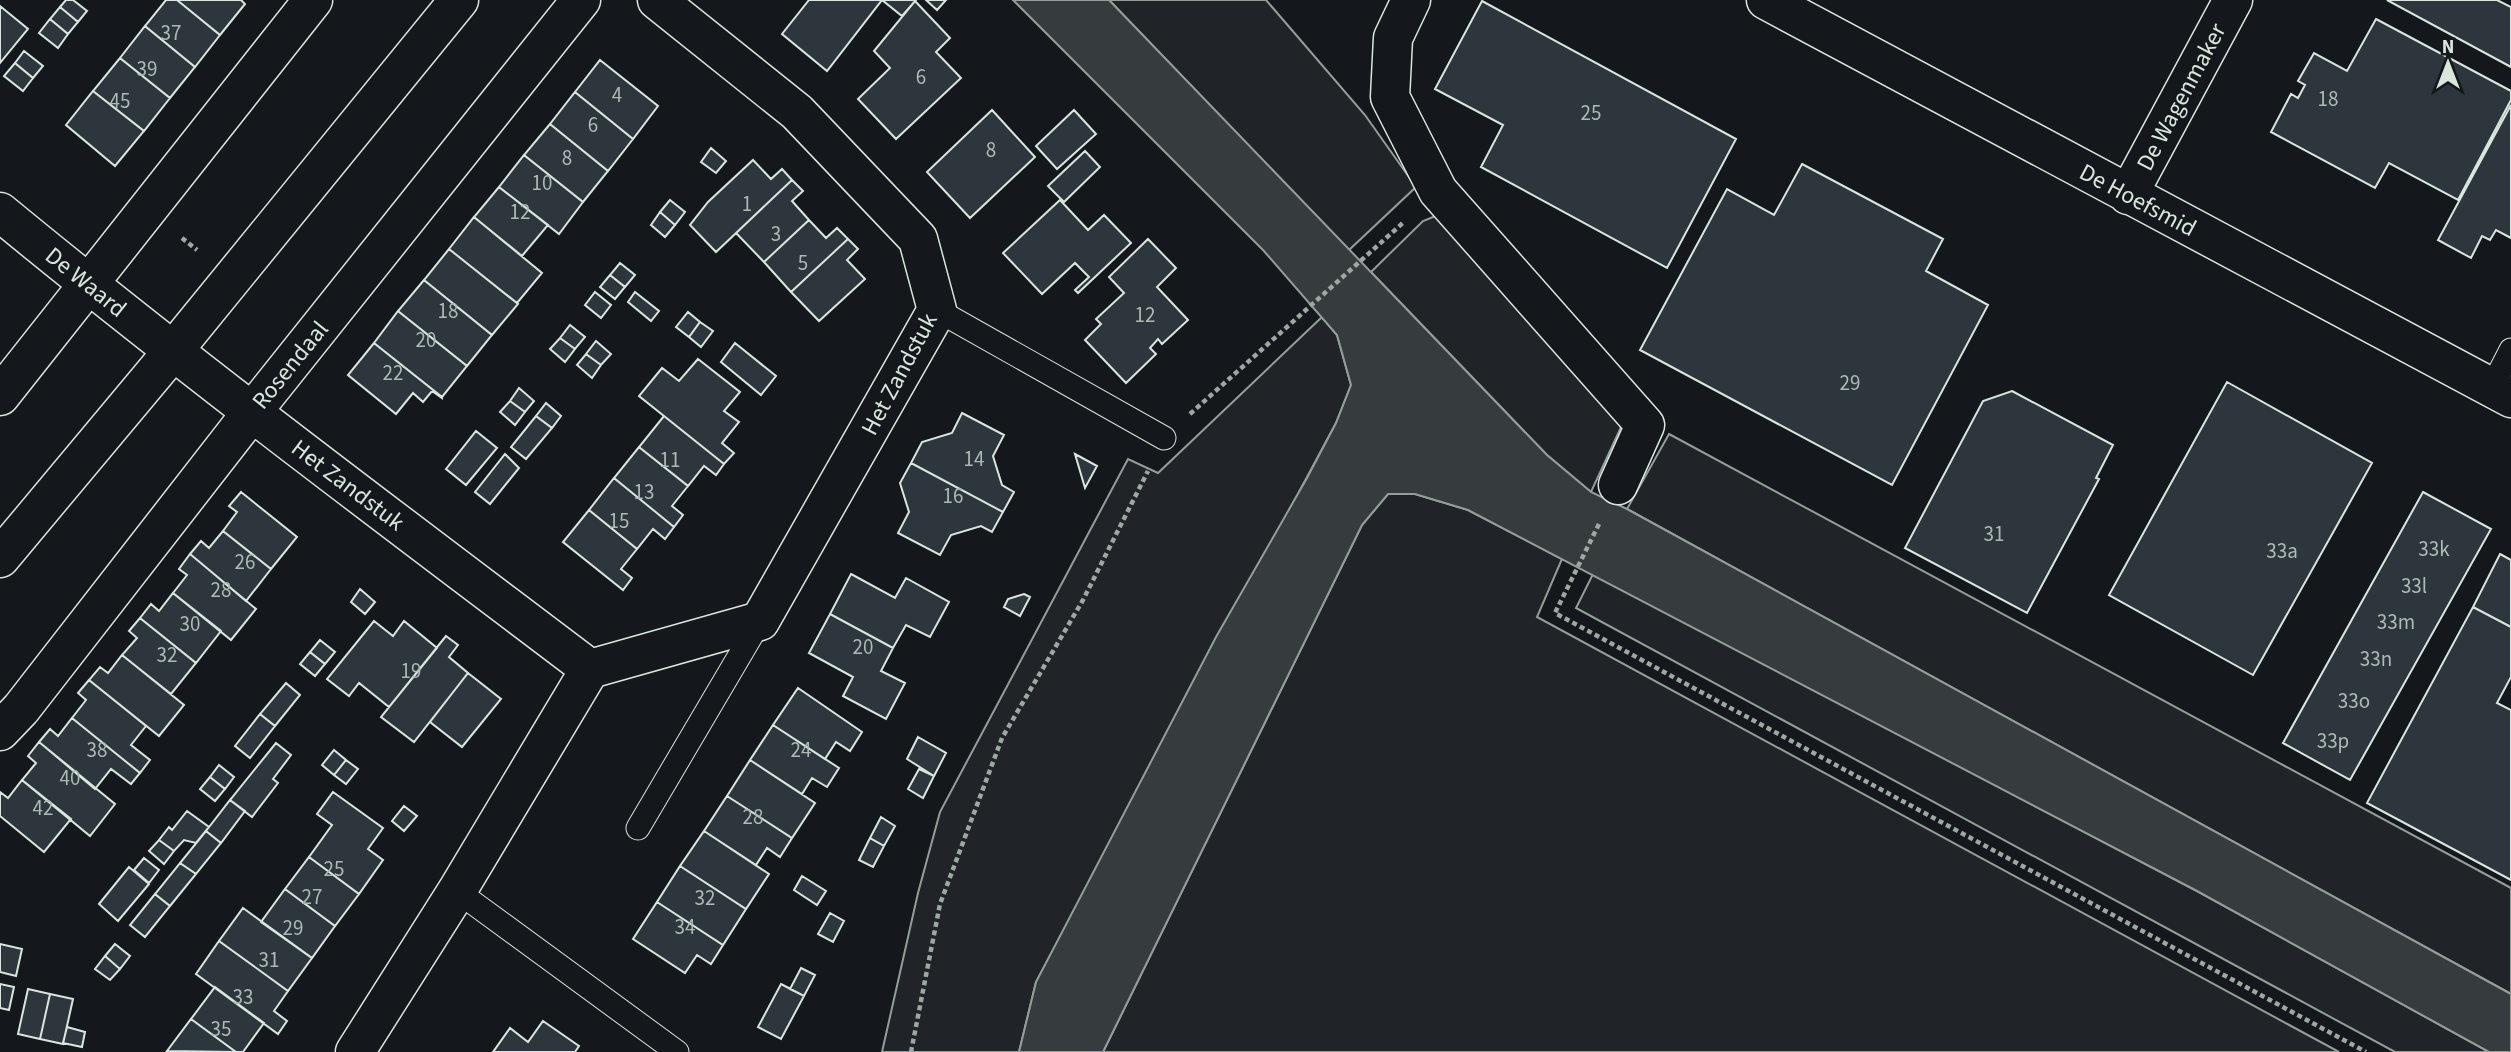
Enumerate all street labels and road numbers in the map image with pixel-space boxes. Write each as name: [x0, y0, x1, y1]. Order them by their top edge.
street label: De Wagenmaker: [2128, 17, 2235, 177]
street label: De Hoefsmid: [2073, 155, 2203, 246]
street label: De Waard: [38, 239, 134, 326]
street label: Het Zandstuk: [853, 307, 946, 442]
street label: Rosendaal: [244, 313, 337, 417]
street label: Het Zandstuk: [284, 431, 412, 540]

